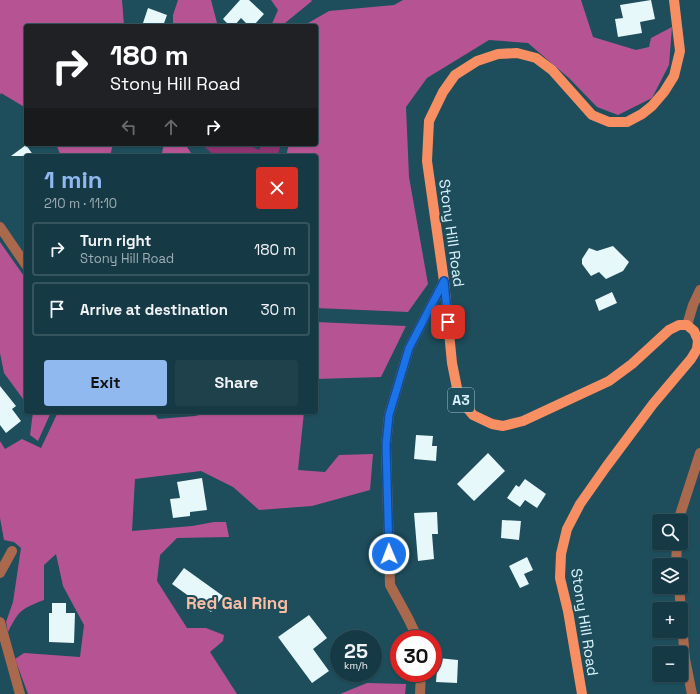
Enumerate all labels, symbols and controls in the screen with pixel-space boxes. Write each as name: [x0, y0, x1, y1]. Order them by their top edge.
text: 180 m: [110, 37, 189, 73]
icon: right: [44, 40, 96, 92]
text: Stony Hill Road: [110, 72, 241, 95]
icon: left: [118, 116, 140, 138]
icon: ahead: [160, 116, 182, 138]
icon: right: [202, 116, 224, 138]
text: 1 min: [44, 164, 103, 195]
button: close: [256, 167, 298, 209]
street label: Stony Hill Road: [435, 178, 469, 288]
text: 210 m · 11:10: [44, 195, 117, 212]
text: Turn right: [80, 231, 151, 250]
icon: right: [46, 238, 68, 260]
text: 180 m: [254, 240, 296, 259]
text: Stony Hill Road: [80, 250, 174, 267]
icon: arrive: [46, 298, 68, 320]
text: Arrive at destination: [80, 300, 228, 319]
text: 30 m: [261, 300, 296, 319]
pin: [431, 305, 465, 339]
icon: arrive: [437, 311, 459, 333]
button: Exit: [44, 360, 167, 406]
button: Share: [175, 360, 298, 406]
road number: A3: [448, 388, 474, 412]
map controls: [652, 514, 688, 682]
button: search: [652, 514, 688, 550]
position arrow: [368, 533, 410, 575]
button: layers: [652, 558, 688, 594]
street label: Stony Hill Road: [567, 567, 603, 677]
district label: Red Gal Ring: [186, 592, 288, 614]
button: +: [652, 602, 688, 638]
speed limit sign: 30: [390, 630, 442, 682]
text: 25: [344, 638, 368, 664]
button: −: [652, 646, 688, 682]
text: km/h: [344, 659, 368, 672]

